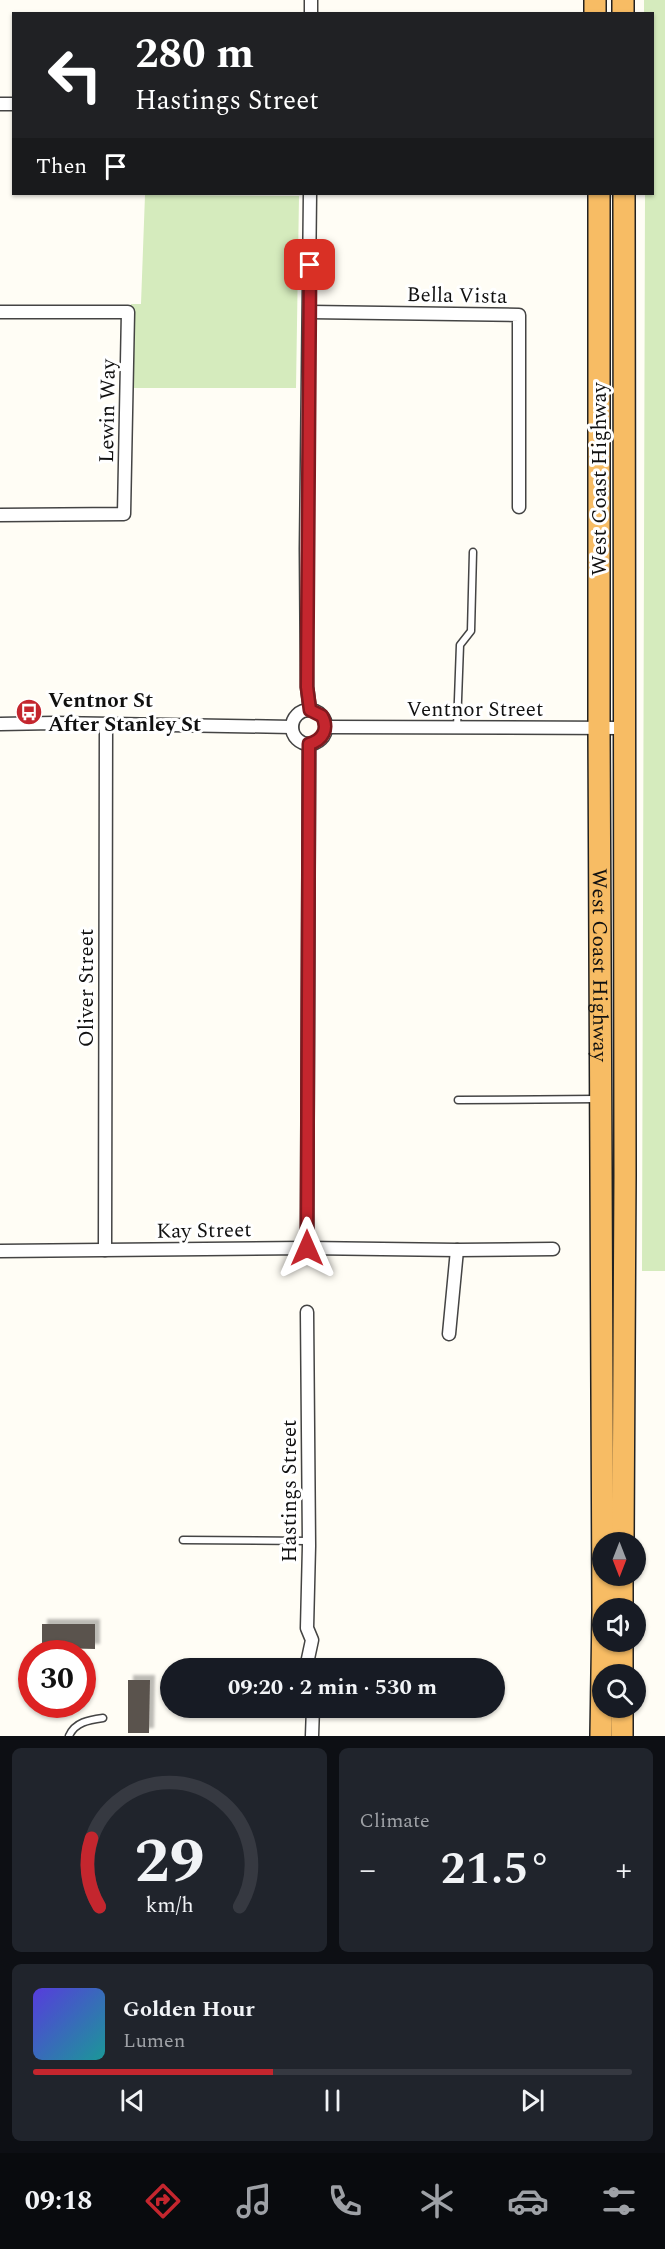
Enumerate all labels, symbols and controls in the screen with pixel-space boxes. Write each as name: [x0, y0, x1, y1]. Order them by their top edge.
text: 280 m: [135, 23, 254, 86]
icon: left: [36, 36, 114, 114]
text: Hastings Street: [135, 80, 319, 122]
text: Then: [36, 150, 87, 183]
icon: arrive: [99, 150, 132, 183]
pin: [284, 239, 335, 290]
icon: arrive: [293, 248, 326, 281]
street label: Bella Vista: [406, 279, 508, 313]
street label: Lewin Way: [91, 358, 125, 463]
street label: West Coast Highway: [584, 381, 616, 576]
place label: Ventnor St After Stanley St: [48, 685, 201, 741]
street label: Ventnor Street: [407, 694, 543, 726]
bus stop icon: Ventnor St After Stanley St: [14, 697, 44, 727]
street label: West Coast Highway: [583, 868, 616, 1063]
street label: Oliver Street: [71, 929, 103, 1047]
street label: Kay Street: [156, 1214, 252, 1248]
position arrow: [275, 1216, 339, 1280]
street label: Hastings Street: [274, 1420, 306, 1562]
north arrow: [592, 1532, 646, 1586]
map controls: [592, 1532, 646, 1718]
button: sound: [592, 1598, 646, 1652]
speed limit sign: 30: [18, 1640, 96, 1718]
button: search: [592, 1664, 646, 1718]
text: 09:20 · 2 min · 530 m: [228, 1671, 437, 1704]
text: Climate: [360, 1806, 430, 1836]
text: 29: [134, 1815, 204, 1910]
text: 21.5°: [441, 1835, 551, 1904]
text: −: [360, 1845, 376, 1895]
text: +: [615, 1845, 632, 1895]
text: km/h: [145, 1889, 193, 1922]
text: Golden Hour: [123, 1993, 255, 2026]
text: Lumen: [123, 2026, 185, 2056]
icon: previous: [116, 2084, 149, 2117]
icon: pause: [316, 2084, 349, 2117]
icon: next: [516, 2084, 549, 2117]
text: 09:18: [25, 2180, 92, 2222]
icon: directions: [142, 2180, 184, 2222]
icon: music: [233, 2180, 275, 2222]
icon: phone: [324, 2180, 366, 2222]
icon: climate: [416, 2180, 458, 2222]
icon: car: [507, 2180, 549, 2222]
icon: filters: [598, 2180, 640, 2222]

